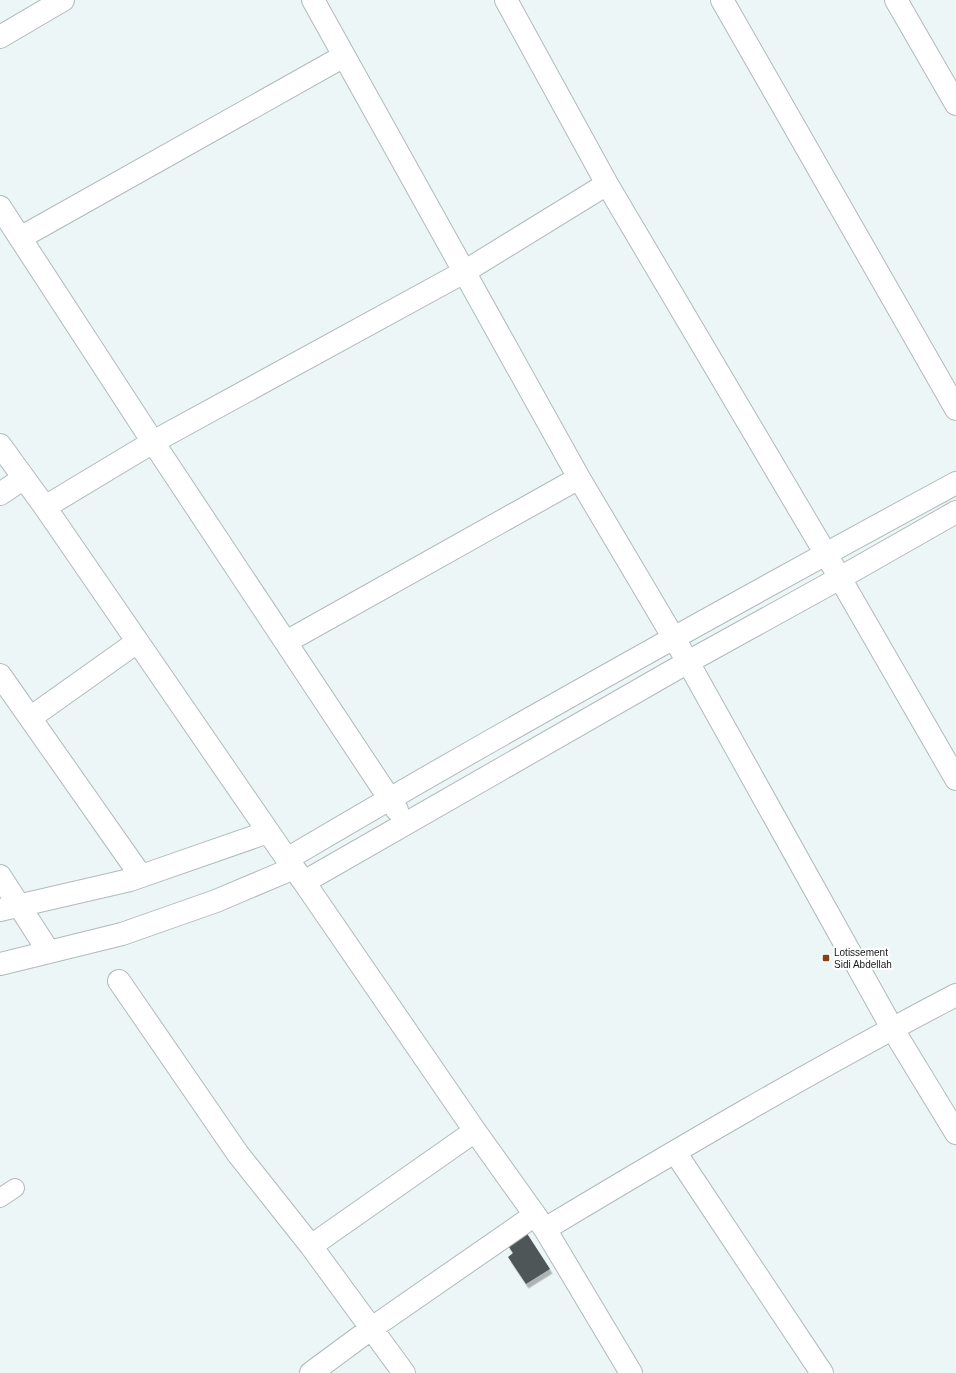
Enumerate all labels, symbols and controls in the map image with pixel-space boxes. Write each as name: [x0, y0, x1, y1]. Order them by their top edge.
place label: Lotissement Sidi Abdellah: [834, 947, 892, 970]
marker: Lotissement Sidi Abdellah: [821, 953, 831, 963]

